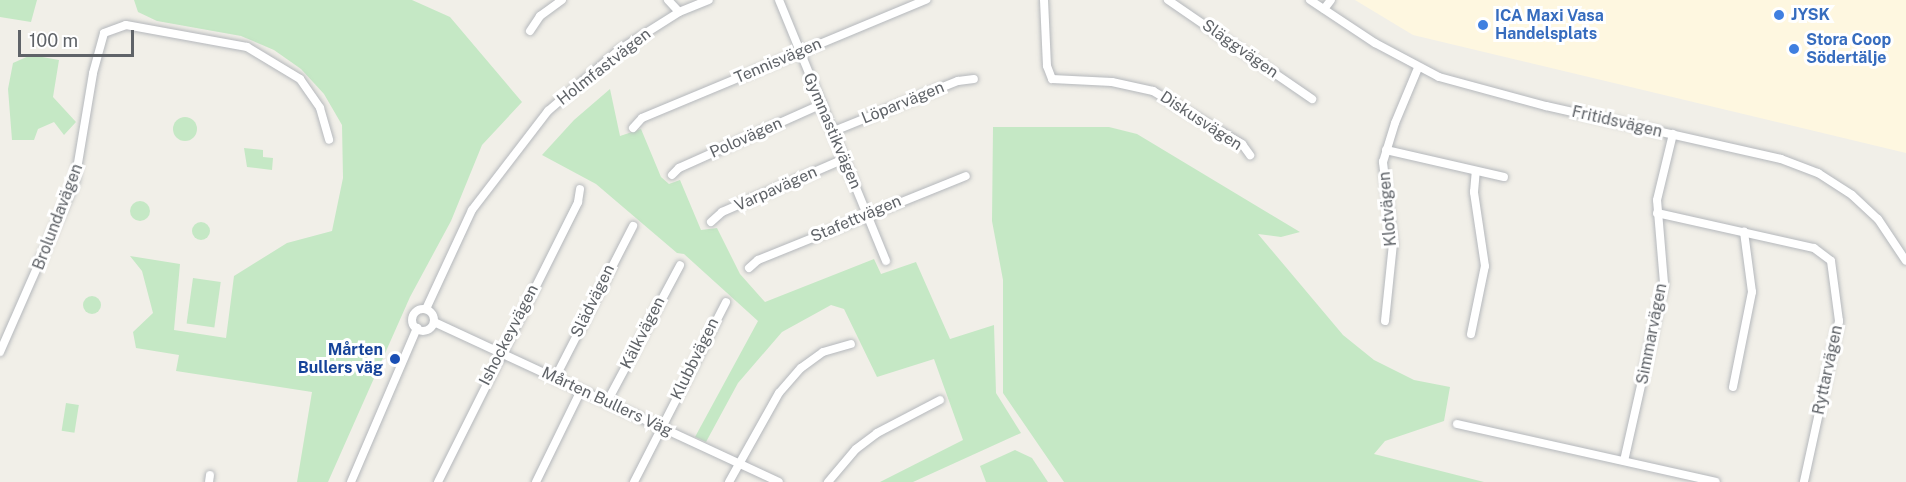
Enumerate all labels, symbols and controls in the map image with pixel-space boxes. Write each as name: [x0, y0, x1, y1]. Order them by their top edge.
place label: JYSK: [1791, 5, 1830, 25]
place label: ICA Maxi Vasa Handelsplats: [1495, 6, 1604, 44]
marker: JYSK: [1772, 8, 1786, 22]
street label: Släggvägen: [1198, 16, 1282, 82]
scale bar: [21, 18, 136, 56]
marker: ICA Maxi Vasa Handelsplats: [1476, 18, 1490, 32]
street label: Holmfastvägen: [553, 24, 655, 110]
text: 100 m: [29, 30, 78, 51]
place label: Stora Coop Södertälje: [1806, 30, 1891, 68]
street label: Tennisvägen: [732, 34, 824, 88]
marker: Stora Coop Södertälje: [1787, 42, 1801, 56]
street label: Gymnastikvägen: [799, 70, 865, 192]
street label: Löparvägen: [859, 78, 947, 128]
street label: Diskusvägen: [1156, 87, 1246, 155]
street label: Fritidsvägen: [1570, 102, 1664, 142]
street label: Polovägen: [707, 114, 785, 162]
street label: Brolundavägen: [29, 161, 87, 273]
street label: Varpavägen: [732, 162, 820, 216]
street label: Klotvägen: [1375, 171, 1401, 247]
street label: Stafettvägen: [808, 191, 904, 247]
street label: Slädvägen: [567, 261, 619, 341]
street label: Ishockeyvägen: [475, 281, 543, 389]
street label: Simmarvägen: [1633, 282, 1671, 386]
street label: Kälkvägen: [617, 294, 669, 372]
street label: Klubbvägen: [667, 315, 723, 403]
street label: Ryttarvägen: [1809, 323, 1847, 417]
place label: Mårten Bullers väg: [298, 340, 383, 378]
marker: Mårten Bullers väg: [388, 352, 402, 366]
street label: Mårten Bullers Väg: [538, 363, 676, 441]

